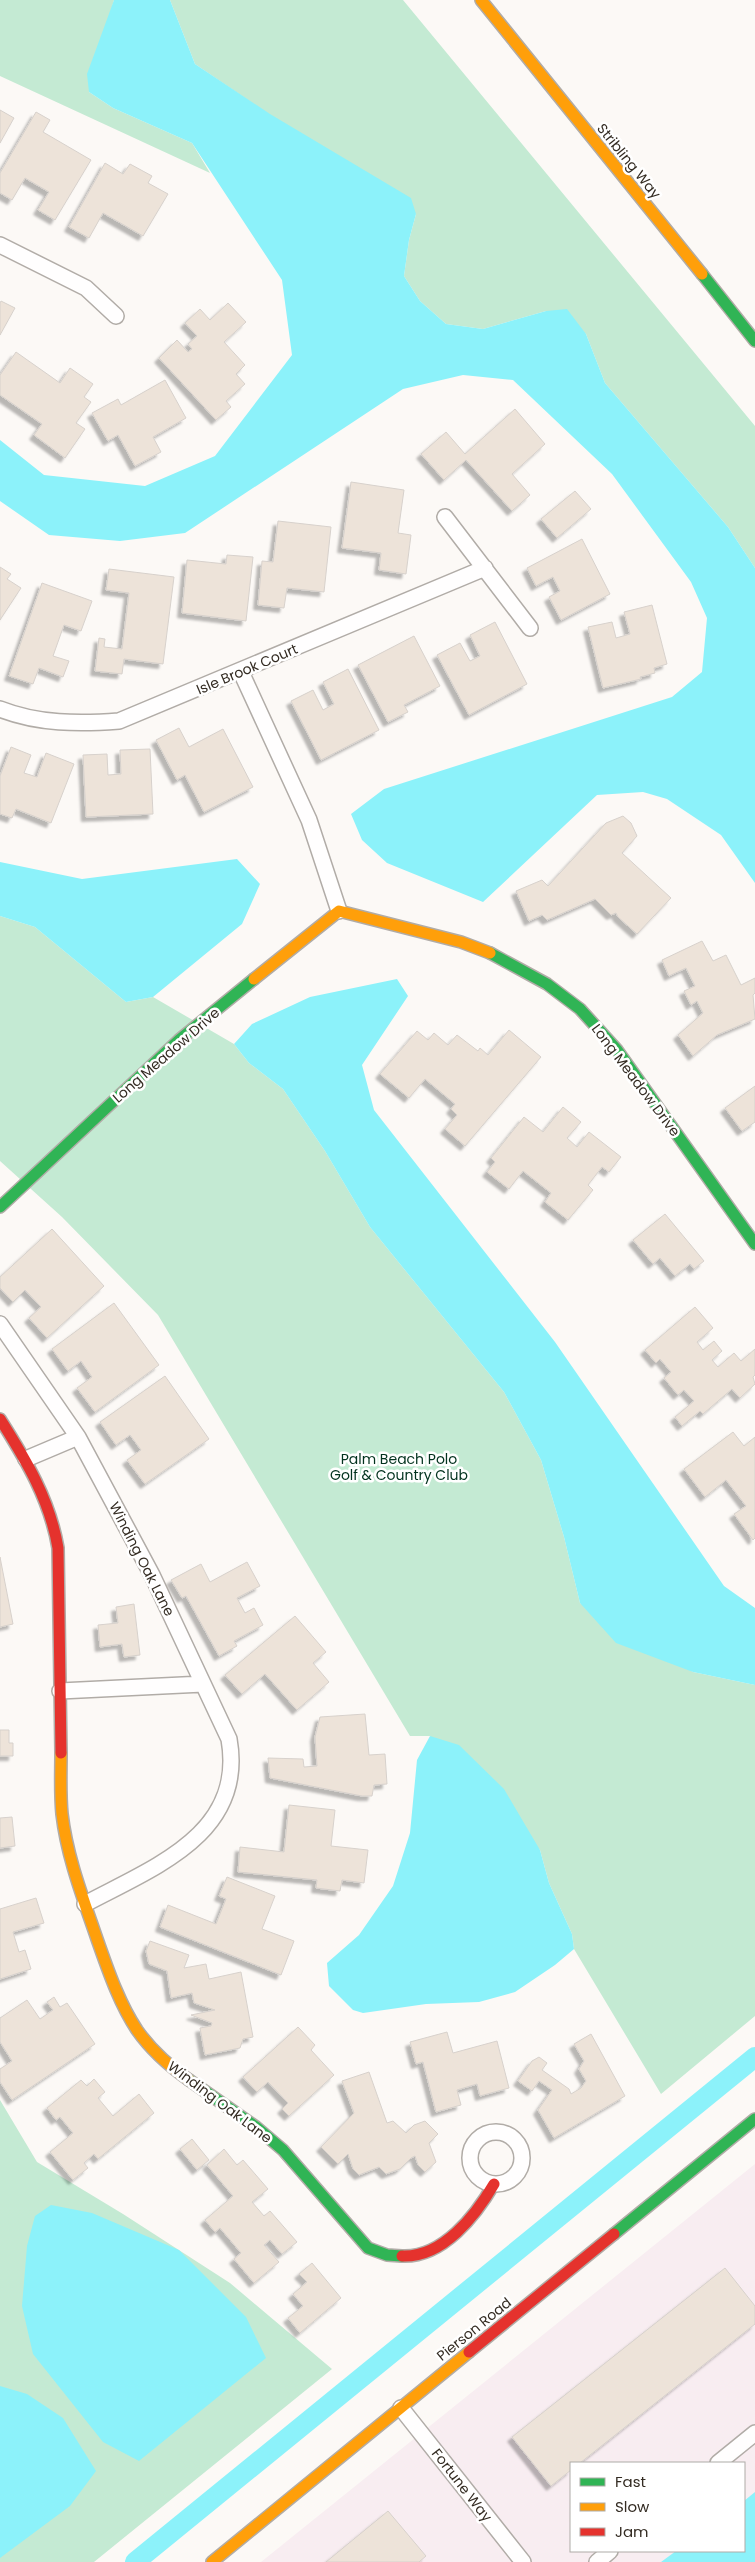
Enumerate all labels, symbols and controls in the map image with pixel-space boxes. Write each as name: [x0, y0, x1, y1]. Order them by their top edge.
street label: Stribling Way: [592, 119, 666, 203]
street label: Isle Brook Court: [193, 639, 301, 699]
street label: Long Meadow Drive: [108, 1003, 224, 1107]
street label: Long Meadow Drive: [587, 1020, 685, 1141]
park label: Palm Beach Polo Golf & Country Club: [330, 1449, 468, 1485]
street label: Winding Oak Lane: [105, 1498, 180, 1620]
street label: Winding Oak Lane: [164, 2056, 276, 2148]
street label: Pierson Road: [432, 2293, 516, 2365]
street label: Fortune Way: [427, 2444, 497, 2526]
legend: [570, 2462, 745, 2552]
text: Fast: [615, 2471, 646, 2492]
text: Slow: [615, 2496, 650, 2517]
text: Jam: [615, 2521, 649, 2542]

